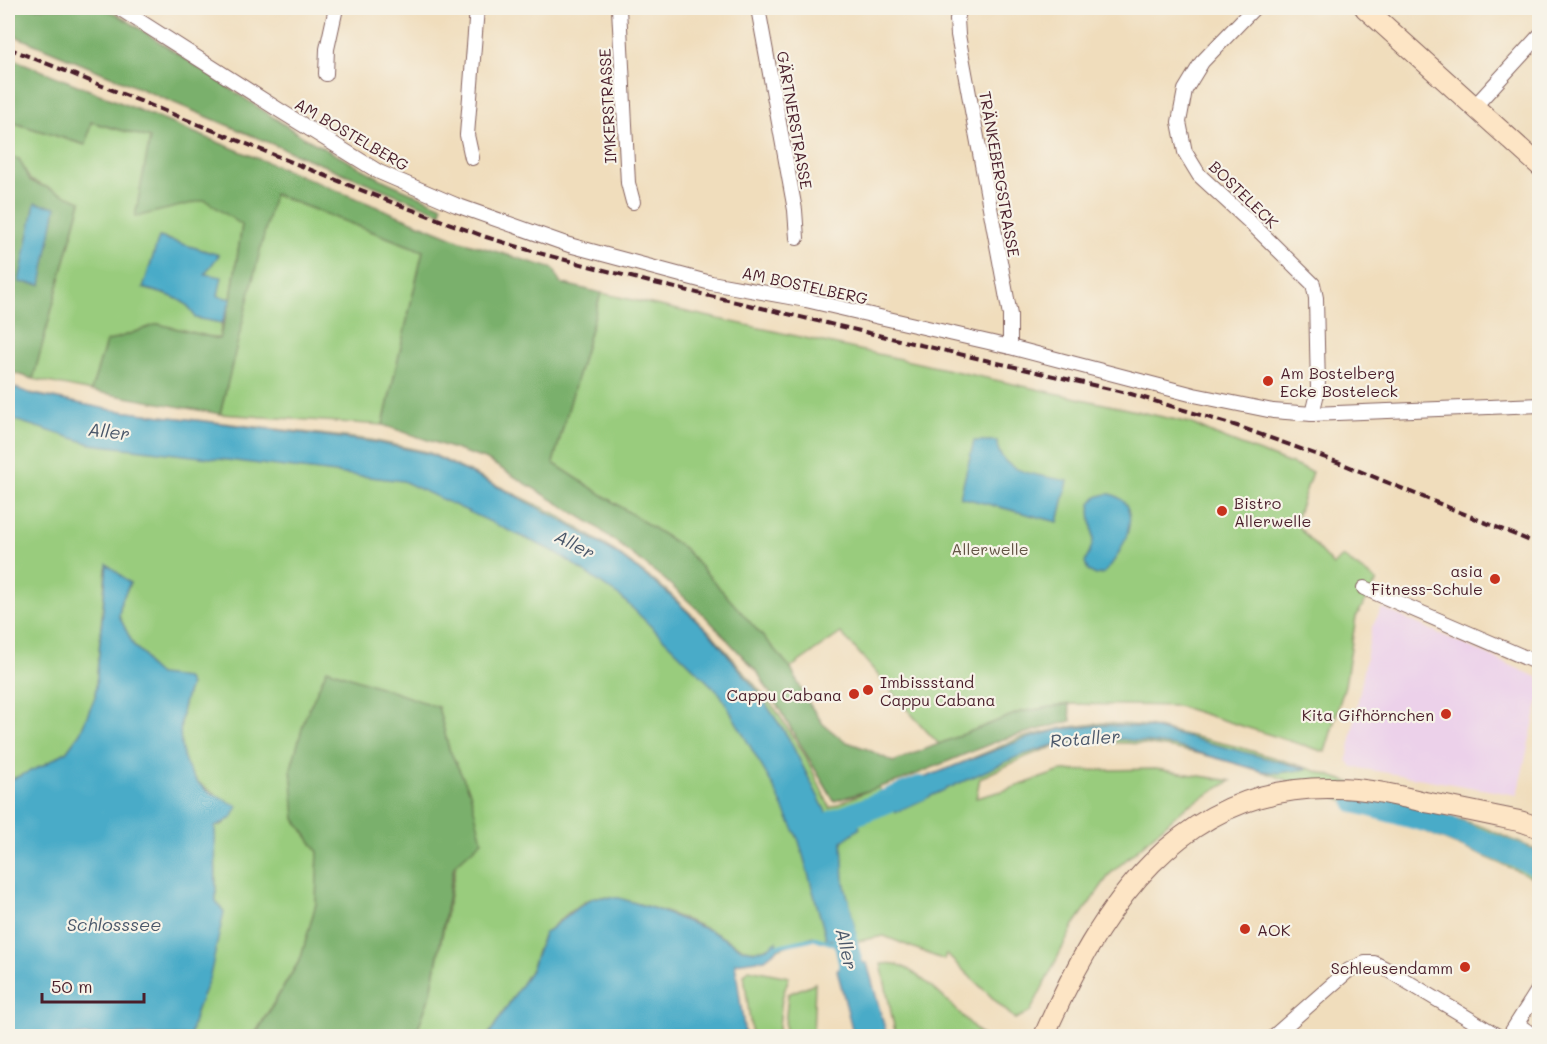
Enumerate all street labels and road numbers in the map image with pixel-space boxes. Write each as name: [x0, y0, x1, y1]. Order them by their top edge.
street label: IMKERSTRASSE: [593, 48, 621, 164]
street label: GÄRTNERSTRASSE: [773, 49, 817, 191]
street label: TRÄNKEBERGSTRASSE: [975, 89, 1025, 259]
street label: AM BOSTELBERG: [291, 93, 413, 175]
street label: BOSTELECK: [1205, 156, 1283, 232]
street label: AM BOSTELBERG: [740, 261, 870, 309]

